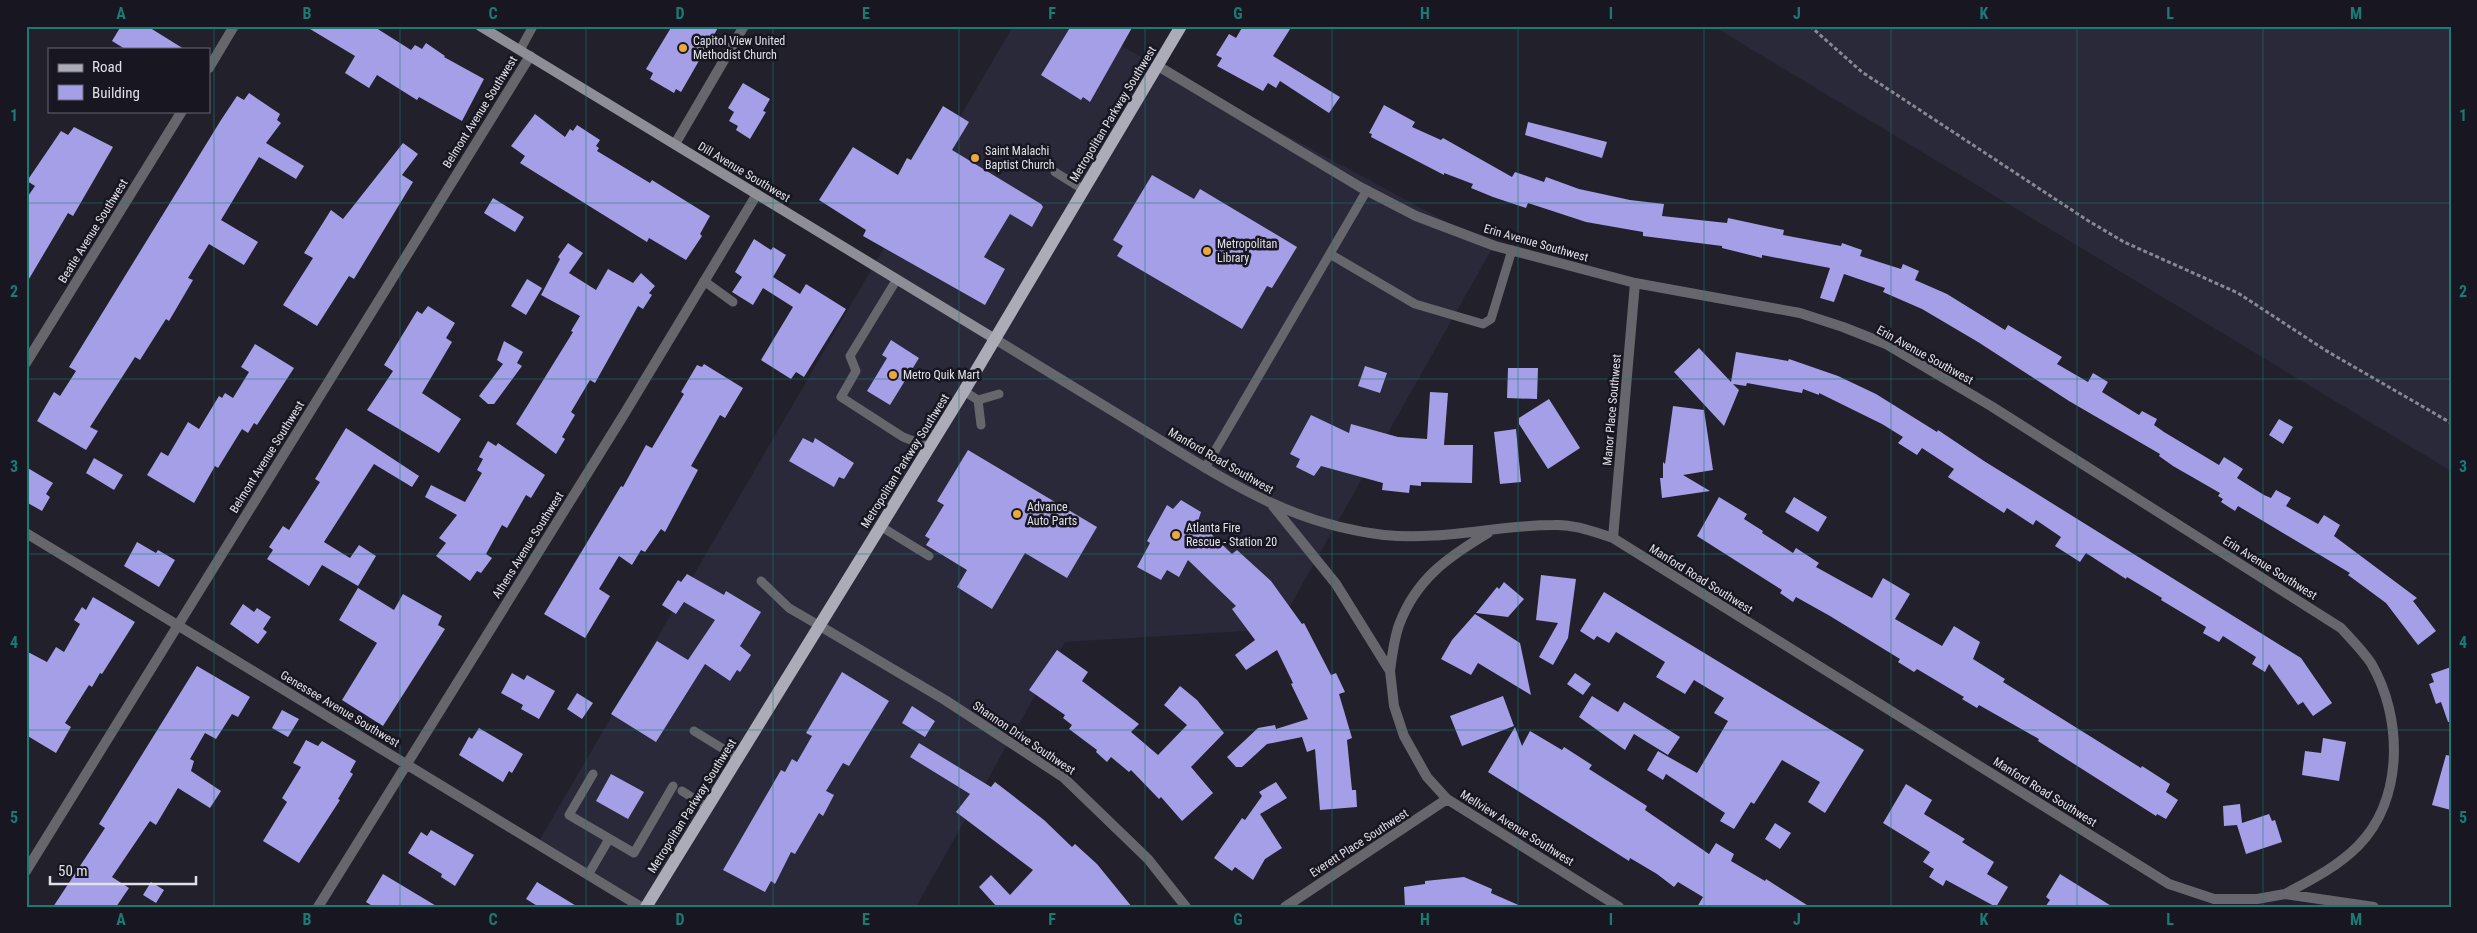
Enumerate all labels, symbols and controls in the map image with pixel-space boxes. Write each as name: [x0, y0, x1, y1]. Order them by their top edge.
text: A: [116, 4, 126, 23]
text: B: [303, 4, 312, 23]
text: C: [488, 4, 498, 23]
text: D: [675, 4, 685, 23]
text: E: [862, 4, 870, 23]
text: F: [1048, 4, 1056, 23]
text: G: [1233, 4, 1243, 23]
text: H: [1420, 4, 1430, 23]
text: I: [1609, 4, 1613, 23]
text: J: [1793, 4, 1801, 23]
text: K: [1980, 4, 1989, 23]
text: L: [2166, 4, 2174, 23]
text: M: [2350, 4, 2362, 23]
place label: Capitol View United Methodist Church: [693, 34, 785, 62]
marker: Capitol View United Methodist Church: [677, 42, 689, 54]
street label: Metropolitan Parkway Southwest: [1067, 43, 1159, 184]
legend: [48, 48, 210, 112]
street label: Belmont Avenue Southwest: [440, 53, 520, 171]
text: Road: [92, 58, 122, 76]
text: Building: [92, 84, 140, 102]
text: 1: [10, 106, 18, 125]
text: 1: [2459, 106, 2467, 125]
street label: Dill Avenue Southwest: [695, 139, 793, 205]
place label: Saint Malachi Baptist Church: [985, 144, 1055, 172]
marker: Saint Malachi Baptist Church: [969, 152, 981, 164]
street label: Beatie Avenue Southwest: [55, 176, 131, 285]
street label: Erin Avenue Southwest: [1482, 221, 1590, 265]
place label: Metropolitan Library: [1217, 237, 1278, 265]
marker: Metropolitan Library: [1201, 245, 1213, 257]
text: 2: [10, 282, 18, 301]
text: 2: [2459, 282, 2467, 301]
street label: Erin Avenue Southwest: [1874, 323, 1976, 388]
street label: Manor Place Southwest: [1600, 353, 1624, 466]
place label: Metro Quik Mart: [903, 368, 980, 382]
marker: Metro Quik Mart: [887, 369, 899, 381]
street label: Metropolitan Parkway Southwest: [858, 391, 952, 531]
street label: Belmont Avenue Southwest: [227, 398, 307, 516]
street label: Manford Road Southwest: [1166, 425, 1277, 497]
text: 3: [10, 457, 18, 476]
text: 3: [2459, 457, 2467, 476]
street label: Athens Avenue Southwest: [489, 489, 567, 601]
place label: Advance Auto Parts: [1027, 500, 1077, 528]
marker: Advance Auto Parts: [1011, 508, 1023, 520]
place label: Atlanta Fire Rescue - Station 20: [1186, 521, 1277, 549]
marker: Atlanta Fire Rescue - Station 20: [1170, 529, 1182, 541]
street label: Erin Avenue Southwest: [2220, 533, 2320, 603]
street label: Manford Road Southwest: [1647, 541, 1756, 617]
text: 4: [10, 633, 18, 652]
text: 4: [2459, 633, 2467, 652]
street label: Genessee Avenue Southwest: [278, 668, 402, 750]
street label: Shannon Drive Southwest: [970, 699, 1078, 778]
street label: Metropolitan Parkway Southwest: [645, 736, 739, 876]
street label: Manford Road Southwest: [1991, 754, 2100, 830]
street label: Mellview Avenue Southwest: [1458, 787, 1577, 869]
street label: Everett Place Southwest: [1307, 806, 1411, 880]
text: 5: [10, 808, 18, 827]
text: 5: [2459, 808, 2467, 827]
scale bar: [50, 853, 196, 885]
text: 50 m: [58, 862, 88, 880]
text: A: [116, 910, 126, 929]
text: B: [303, 910, 312, 929]
text: C: [488, 910, 498, 929]
text: D: [675, 910, 685, 929]
text: E: [862, 910, 870, 929]
text: F: [1048, 910, 1056, 929]
text: G: [1233, 910, 1243, 929]
text: H: [1420, 910, 1430, 929]
text: I: [1609, 910, 1613, 929]
text: J: [1793, 910, 1801, 929]
text: K: [1980, 910, 1989, 929]
text: L: [2166, 910, 2174, 929]
text: M: [2350, 910, 2362, 929]

